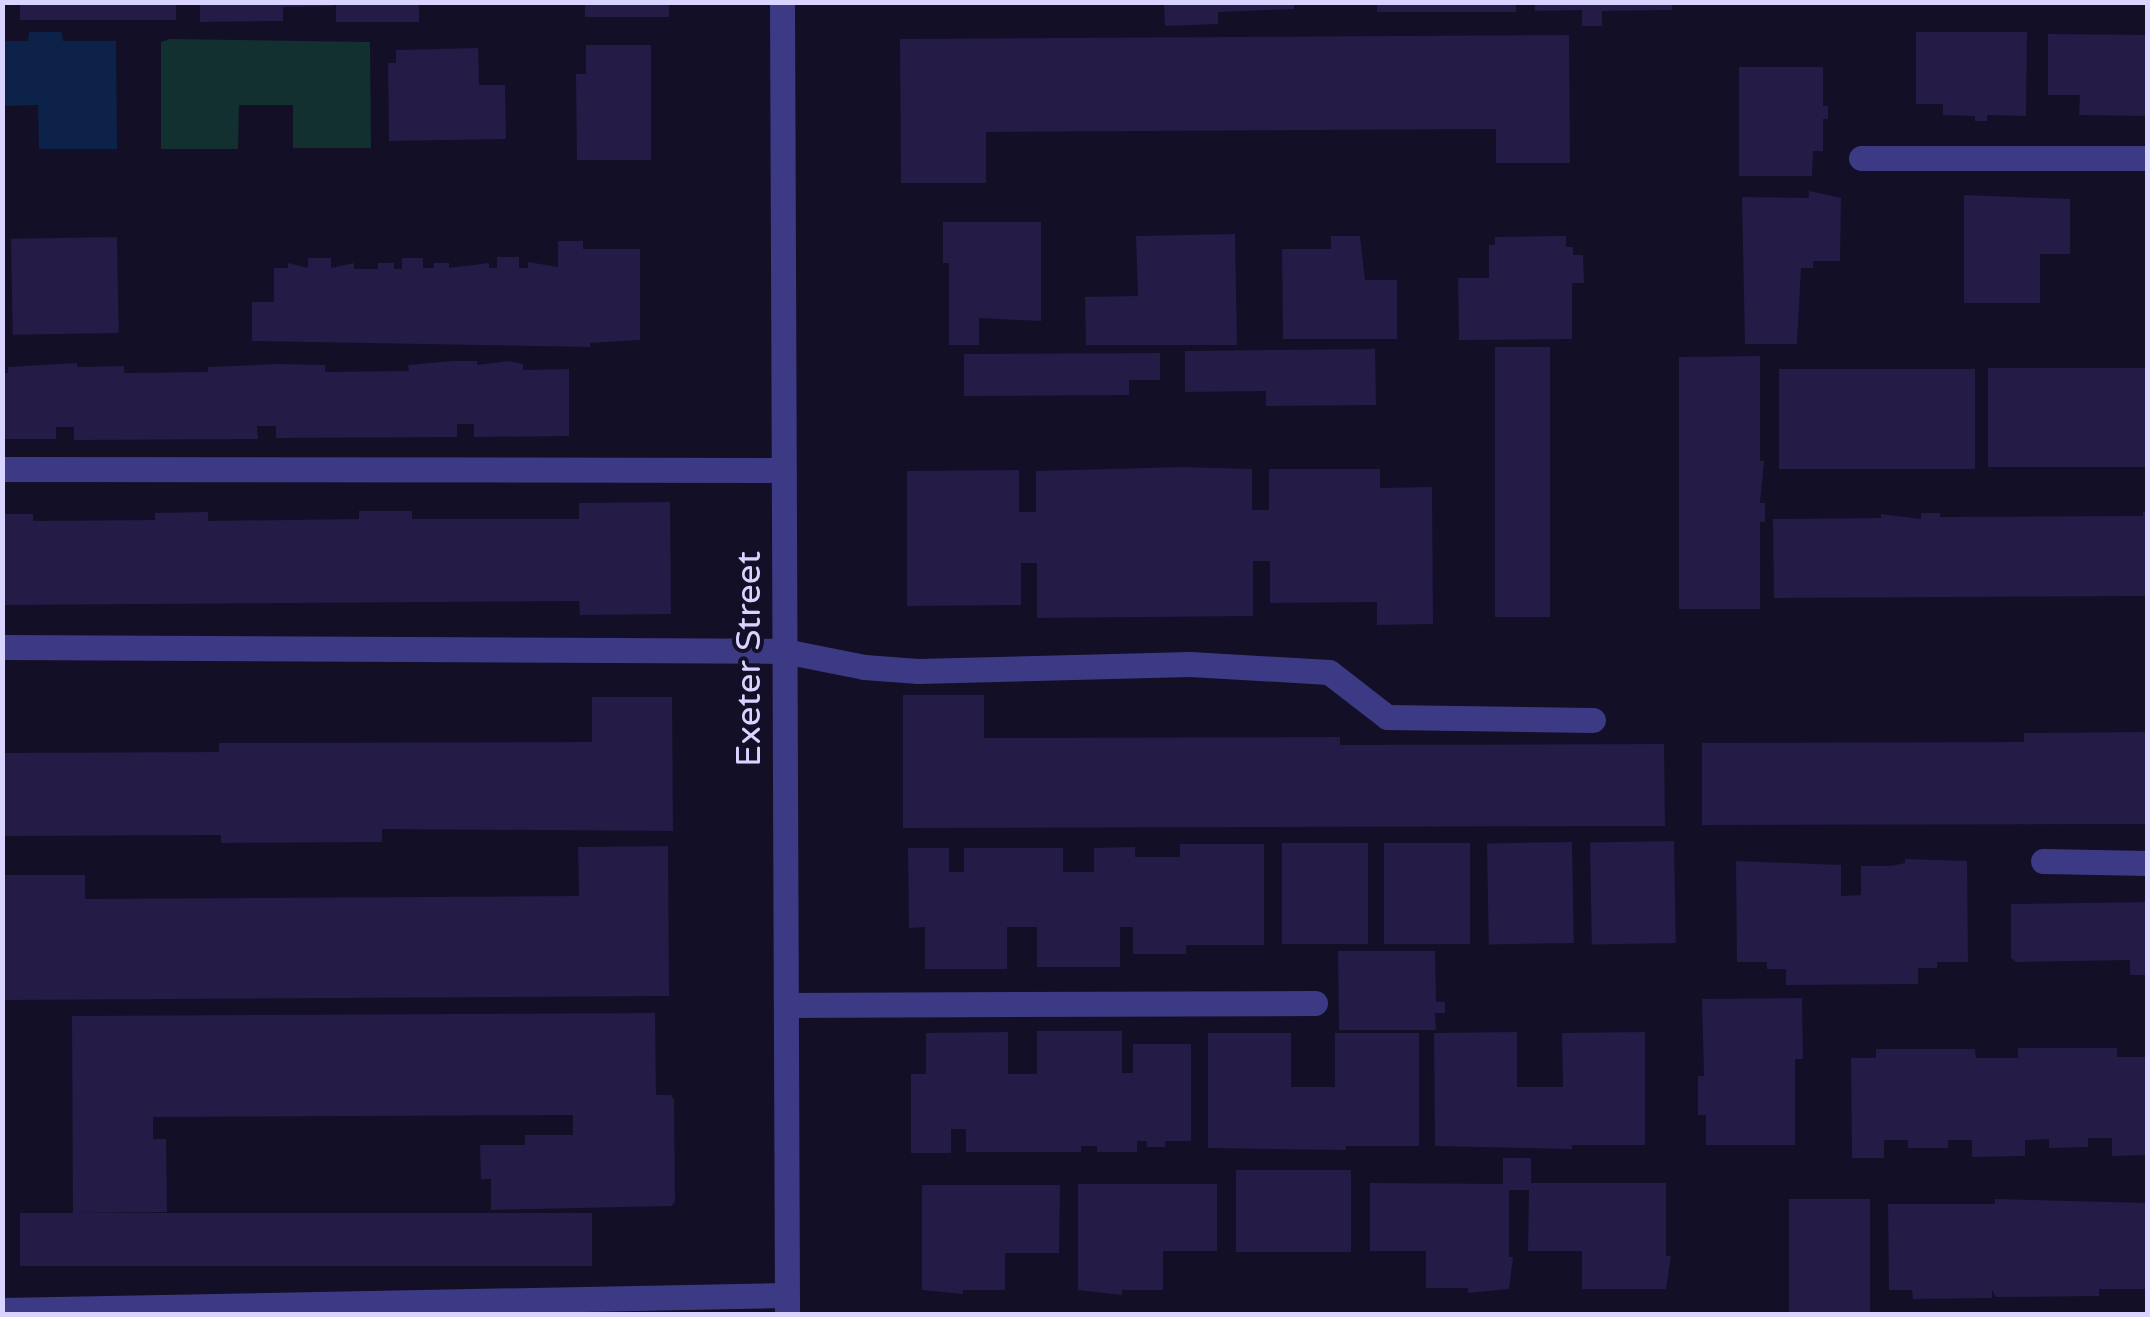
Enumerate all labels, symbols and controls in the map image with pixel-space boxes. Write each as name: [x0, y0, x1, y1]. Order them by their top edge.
street label: Exeter Street: [728, 551, 770, 767]

